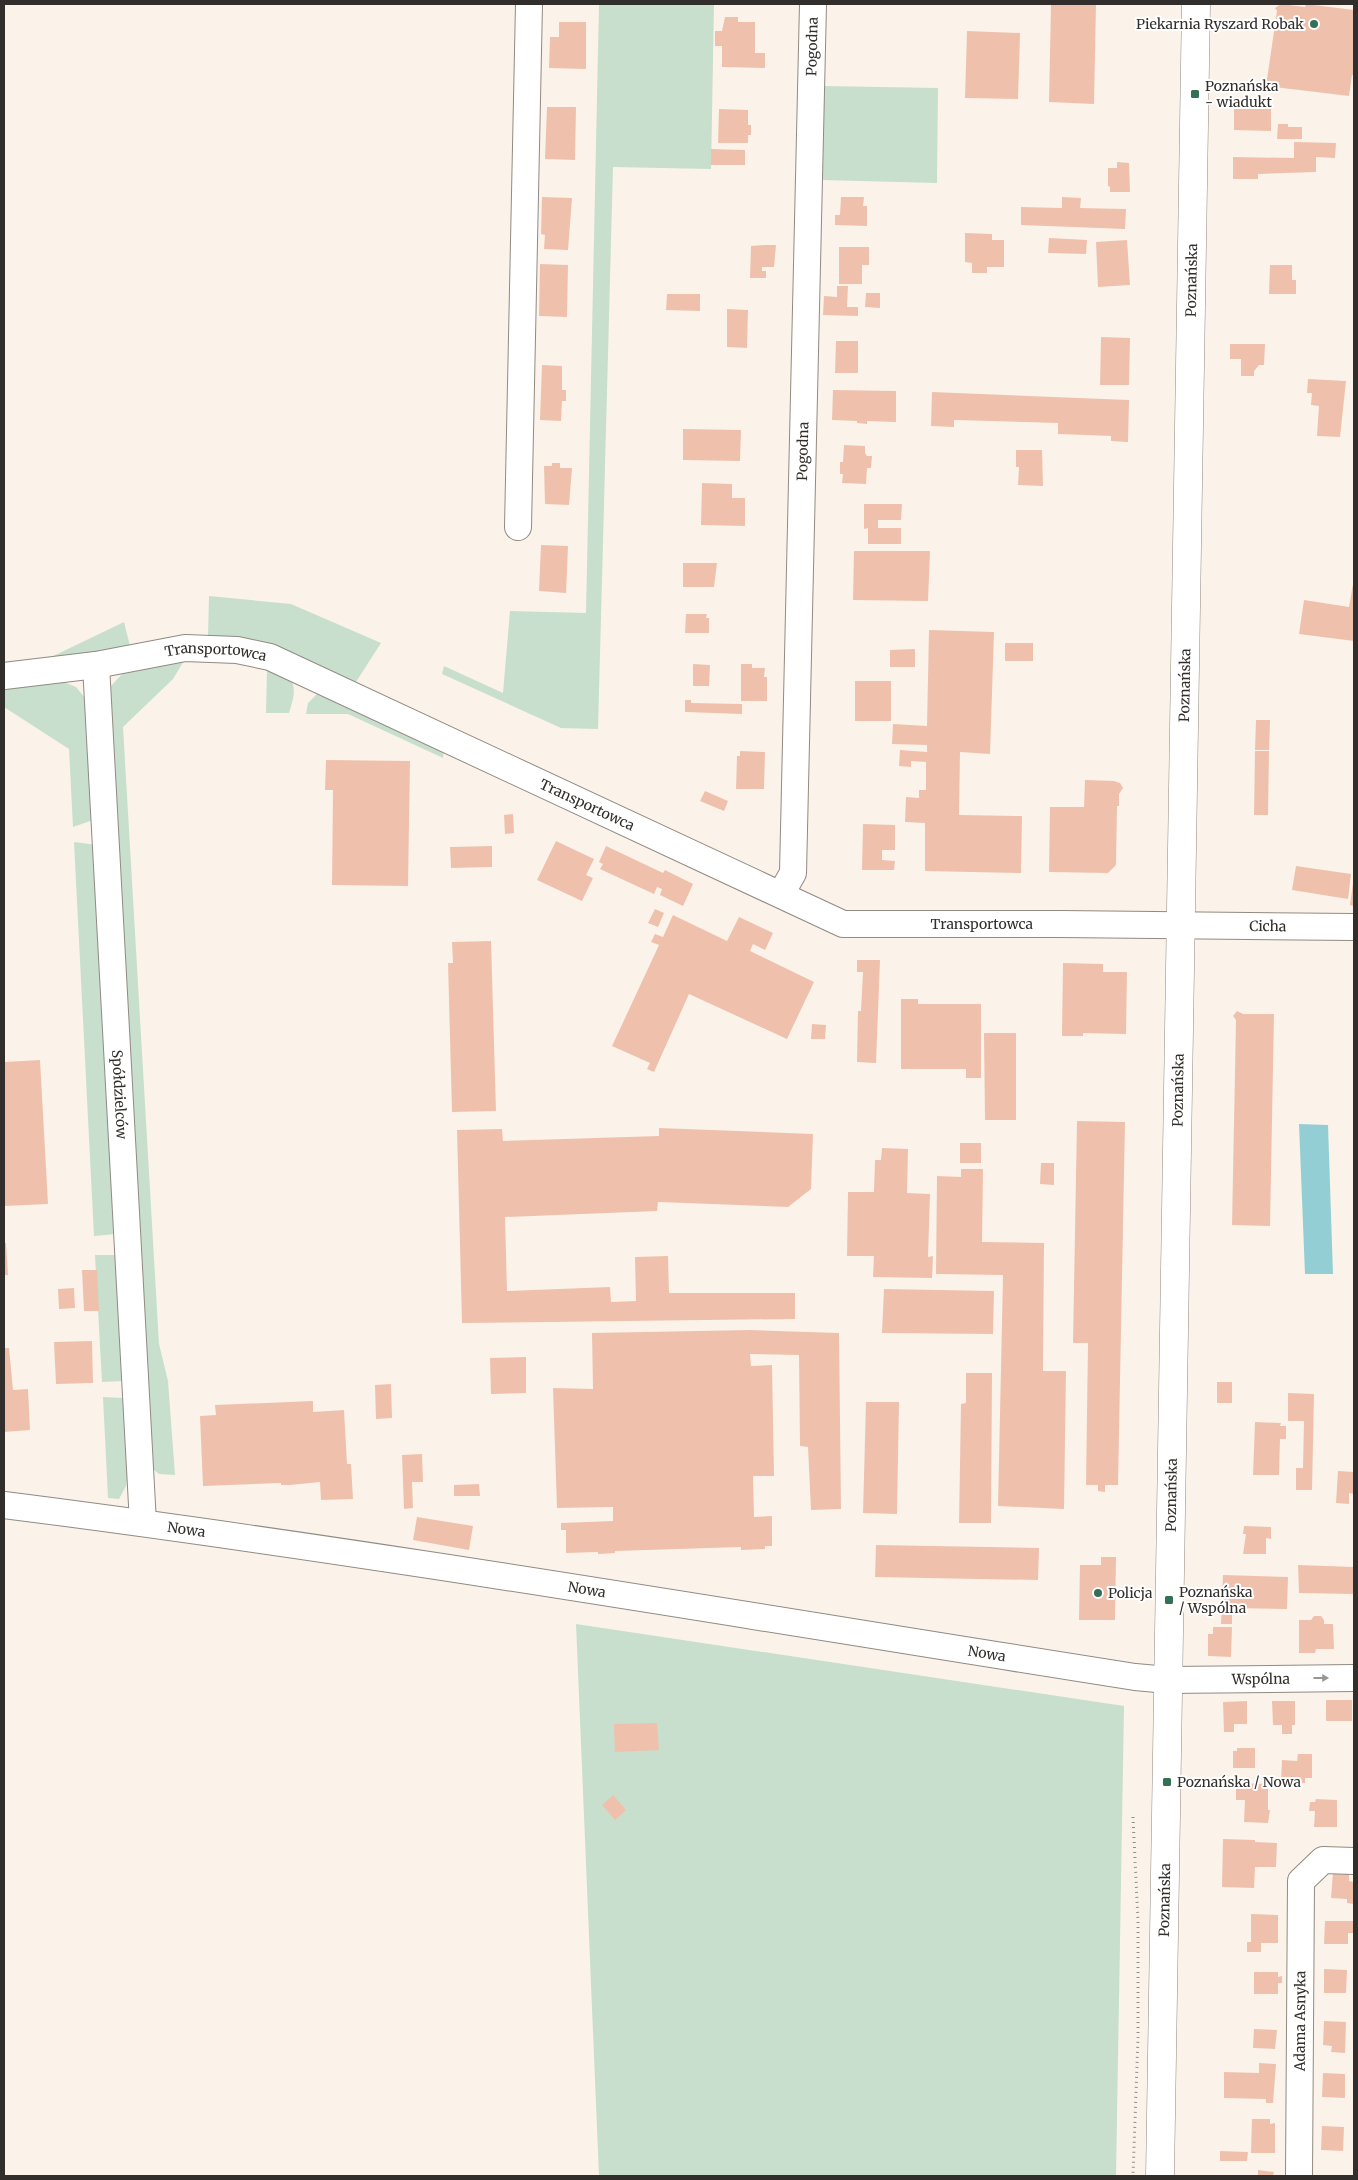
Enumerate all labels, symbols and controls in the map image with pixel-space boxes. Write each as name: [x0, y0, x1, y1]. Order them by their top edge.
place label: Piekarnia Ryszard Robak: [1136, 15, 1304, 33]
street label: Pogodna: [802, 16, 822, 76]
marker: Piekarnia Ryszard Robak: [1308, 18, 1320, 30]
place label: Poznańska - wiadukt: [1205, 77, 1279, 111]
marker: Poznańska - wiadukt: [1189, 88, 1201, 100]
street label: Poznańska: [1182, 243, 1201, 317]
street label: Pogodna: [793, 421, 812, 481]
street label: Transportowca: [163, 639, 269, 665]
street label: Poznańska: [1175, 648, 1194, 722]
street label: Transportowca: [537, 775, 638, 835]
street label: Transportowca: [931, 915, 1034, 933]
street label: Cicha: [1249, 917, 1287, 935]
street label: Spółdzielców: [108, 1049, 131, 1140]
street label: Poznańska: [1168, 1053, 1188, 1127]
street label: Poznańska: [1162, 1458, 1181, 1532]
street label: Nowa: [166, 1518, 207, 1541]
street label: Nowa: [567, 1578, 608, 1601]
place label: Poznańska / Wspólna: [1179, 1583, 1253, 1617]
place label: Policja: [1108, 1584, 1153, 1602]
marker: Policja: [1092, 1587, 1104, 1599]
marker: Poznańska / Wspólna: [1163, 1594, 1175, 1606]
street label: Nowa: [967, 1642, 1008, 1665]
street label: Wspólna: [1230, 1670, 1291, 1688]
one-way arrow: [1314, 1674, 1330, 1682]
place label: Poznańska / Nowa: [1177, 1773, 1301, 1791]
marker: Poznańska / Nowa: [1161, 1776, 1173, 1788]
street label: Poznańska: [1155, 1863, 1174, 1937]
street label: Adama Asnyka: [1291, 1970, 1309, 2072]

